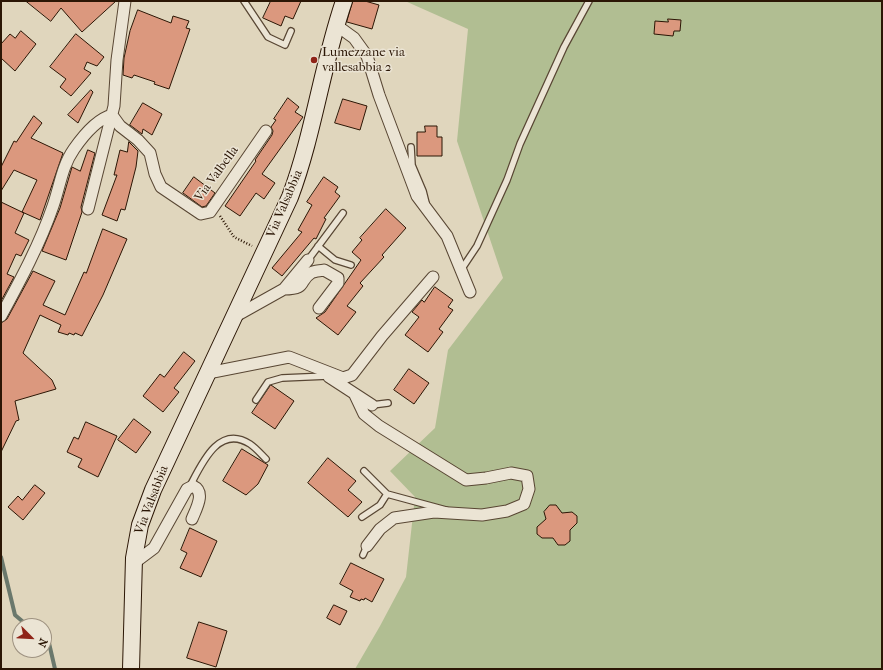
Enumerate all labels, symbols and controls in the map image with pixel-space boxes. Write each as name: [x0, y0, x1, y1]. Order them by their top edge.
place label: Lumezzane via vallesabbia 2: [322, 45, 405, 76]
marker: Lumezzane via vallesabbia 2: [309, 55, 319, 65]
street label: Via Valbella: [192, 143, 242, 205]
street label: Via Valsabbia: [264, 168, 306, 240]
street label: Via Valsabbia: [132, 463, 172, 537]
north arrow: [12, 618, 52, 658]
text: N: [35, 636, 50, 649]

